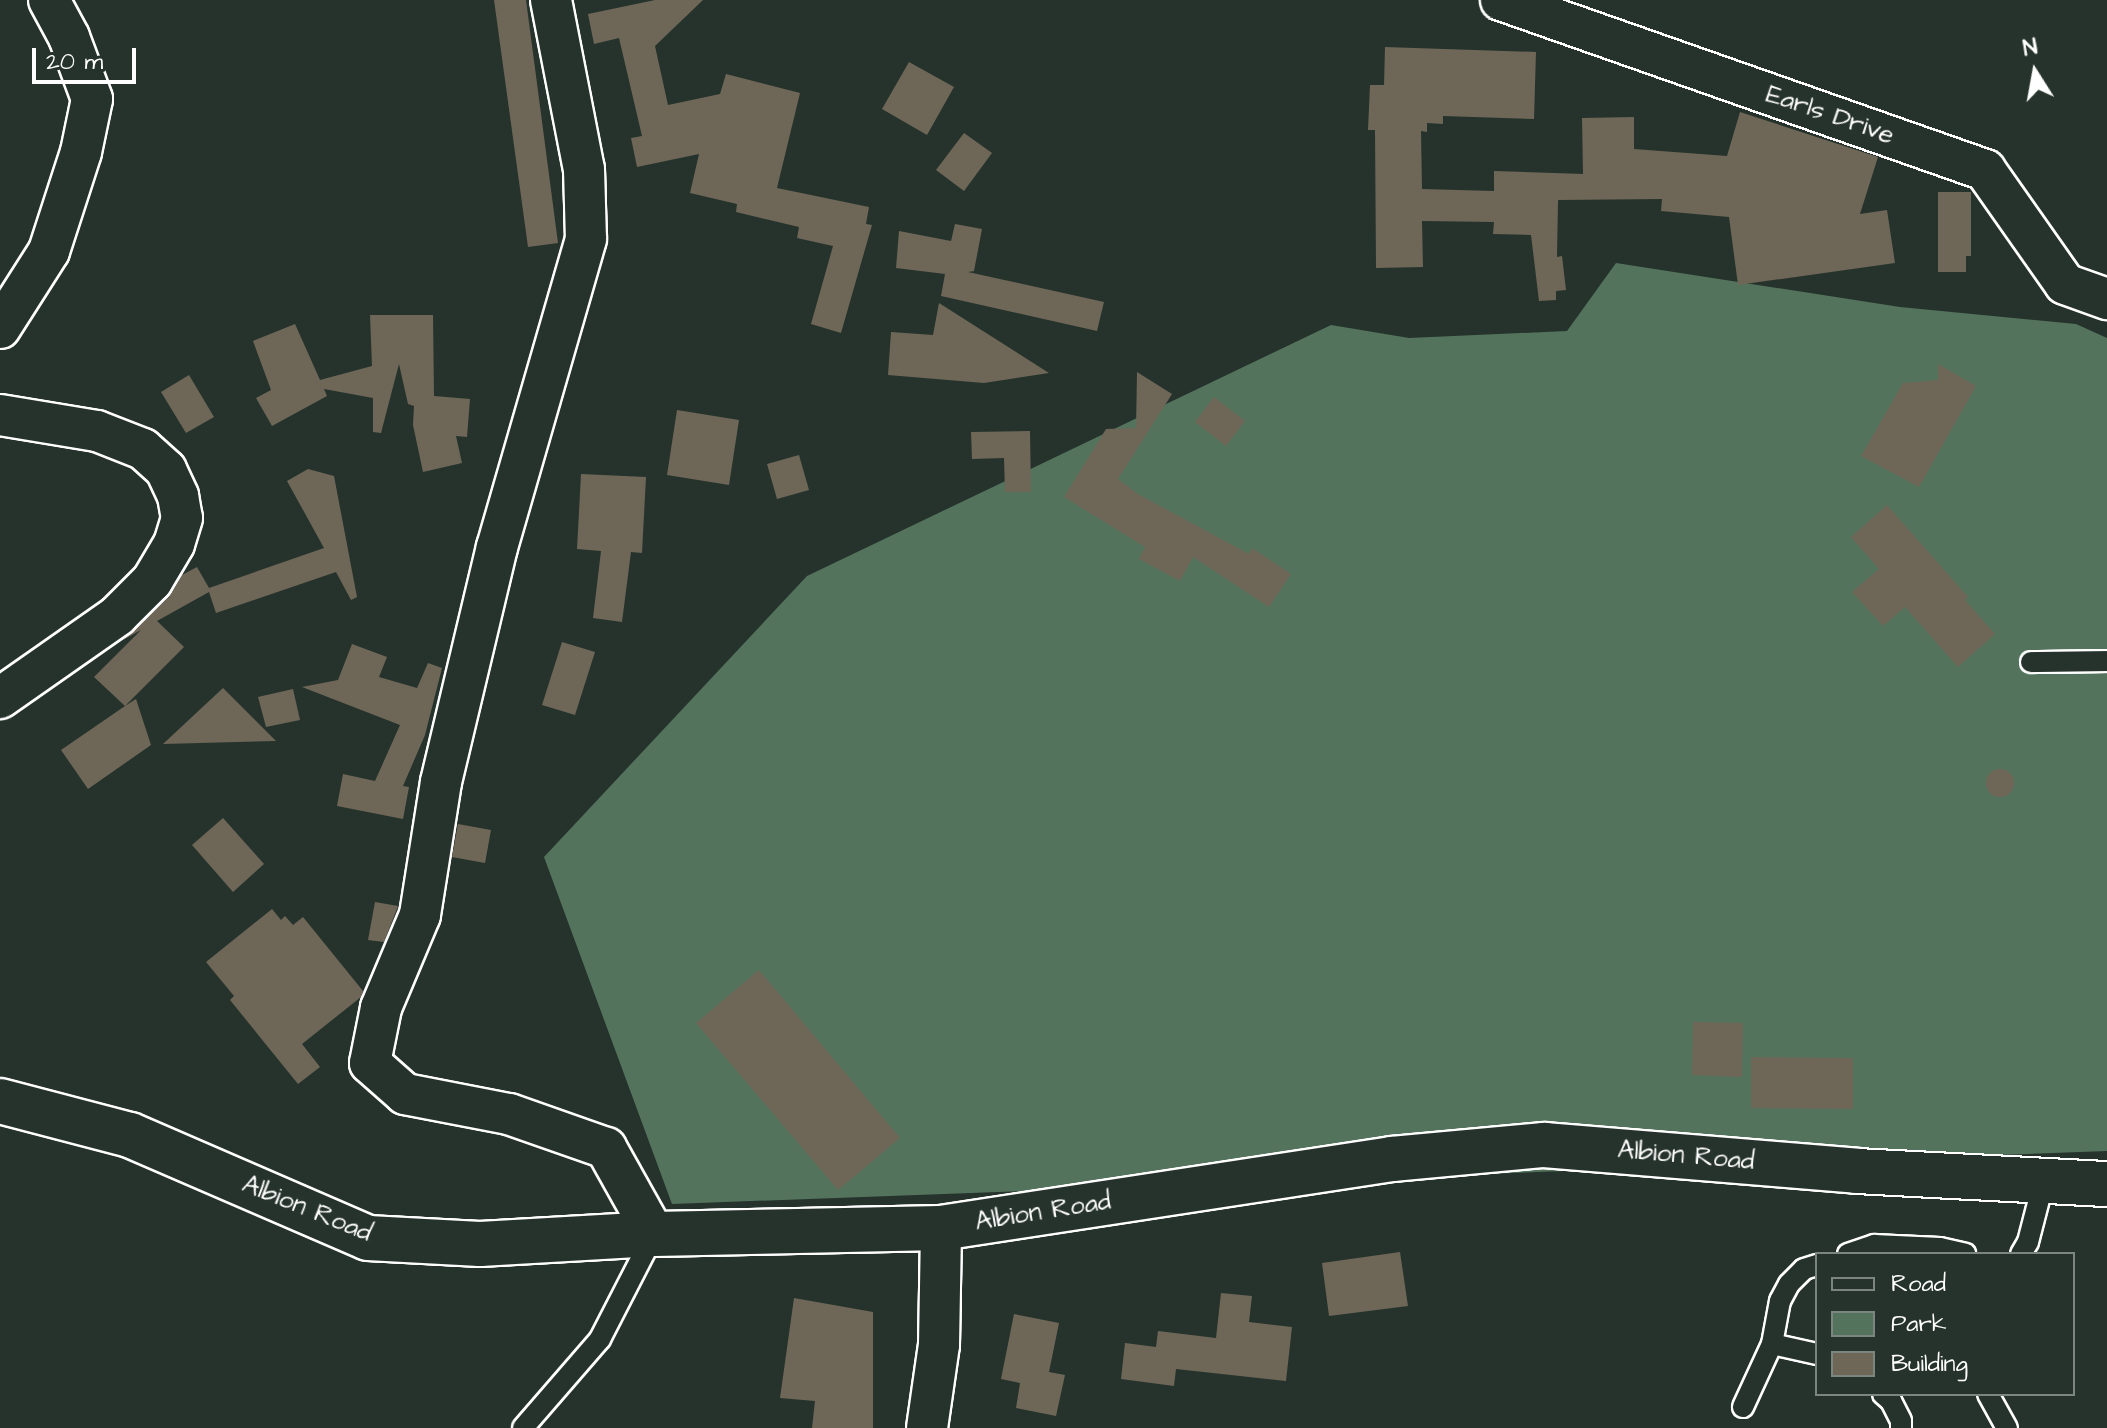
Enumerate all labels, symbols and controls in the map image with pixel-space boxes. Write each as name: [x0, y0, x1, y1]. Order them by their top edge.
text: N: [2021, 31, 2040, 64]
scale bar: [36, 32, 140, 82]
north arrow: [1995, 32, 2075, 112]
text: 20 m: [46, 45, 103, 79]
street label: Earls Drive: [1762, 79, 1898, 151]
street label: Albion Road: [1616, 1134, 1756, 1178]
street label: Albion Road: [238, 1169, 376, 1249]
street label: Albion Road: [973, 1186, 1113, 1238]
legend: [1815, 1252, 2075, 1396]
text: Road: [1891, 1267, 1946, 1301]
text: Park: [1891, 1307, 1947, 1341]
text: Building: [1891, 1347, 1968, 1381]

